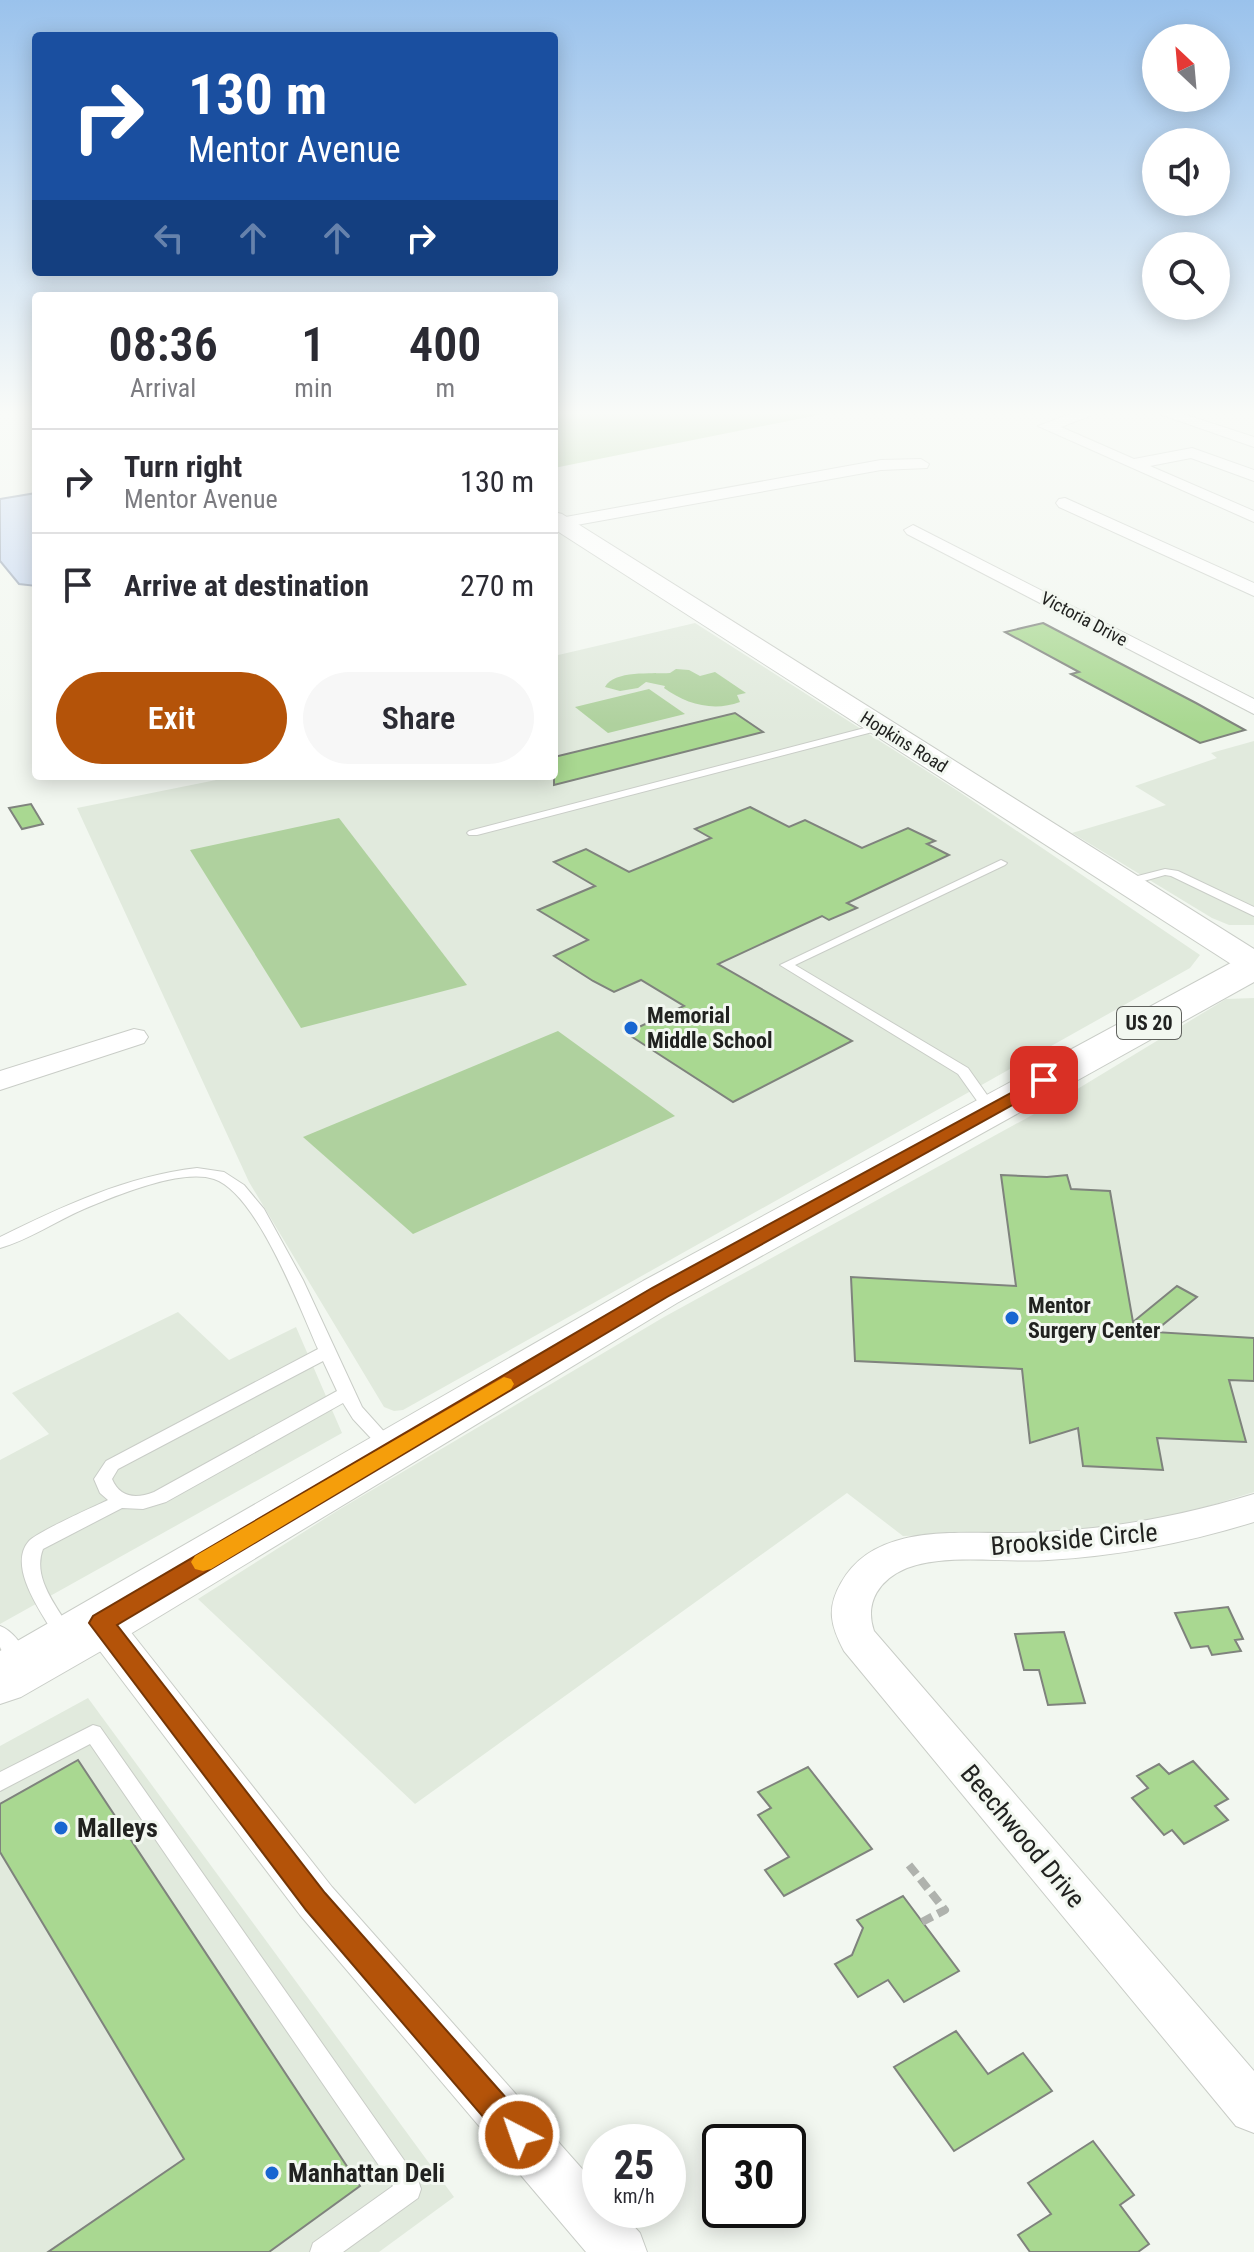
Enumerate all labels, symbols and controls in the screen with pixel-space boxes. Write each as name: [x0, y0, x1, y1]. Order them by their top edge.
north arrow: [1142, 24, 1230, 112]
map controls: [1142, 24, 1230, 320]
text: 130 m: [188, 62, 327, 128]
icon: right: [56, 64, 160, 168]
button: sound: [1142, 128, 1230, 216]
text: Mentor Avenue: [188, 129, 401, 171]
icon: left: [147, 216, 191, 260]
icon: ahead: [231, 216, 275, 260]
icon: ahead: [315, 216, 359, 260]
icon: right: [399, 216, 443, 260]
button: search: [1142, 232, 1230, 320]
text: 08:36: [109, 316, 218, 373]
text: 1: [301, 316, 325, 373]
text: 400: [409, 316, 481, 373]
text: Arrival: [130, 373, 196, 403]
text: min: [294, 373, 332, 403]
text: m: [435, 373, 455, 403]
text: Turn right: [124, 449, 242, 484]
icon: right: [56, 459, 100, 503]
text: 130 m: [460, 464, 534, 499]
text: Mentor Avenue: [124, 484, 278, 514]
icon: arrive: [56, 563, 100, 607]
text: Arrive at destination: [124, 568, 369, 603]
text: 270 m: [460, 568, 534, 603]
street label: Victoria Drive: [1037, 587, 1131, 650]
button: Exit: [56, 672, 287, 764]
button: Share: [303, 672, 534, 764]
street label: Hopkins Road: [857, 707, 952, 777]
place label: Memorial Middle School: [647, 1003, 772, 1053]
road number: US 20: [1117, 1007, 1181, 1039]
marker: Memorial Middle School: [622, 1019, 640, 1037]
pin: [1010, 1046, 1078, 1114]
icon: arrive: [1022, 1058, 1066, 1102]
place label: Mentor Surgery Center: [1028, 1293, 1160, 1343]
marker: Mentor Surgery Center: [1003, 1309, 1021, 1327]
street label: Brookside Circle: [989, 1517, 1159, 1561]
street label: Beechwood Drive: [955, 1759, 1091, 1913]
place label: Malleys: [77, 1813, 158, 1843]
marker: Malleys: [52, 1819, 70, 1837]
position arrow: [477, 2093, 561, 2177]
speed limit sign: 30: [702, 2124, 806, 2228]
text: 25: [614, 2142, 654, 2189]
place label: Manhattan Deli: [288, 2158, 445, 2188]
marker: Manhattan Deli: [263, 2164, 281, 2182]
text: km/h: [613, 2184, 655, 2208]

